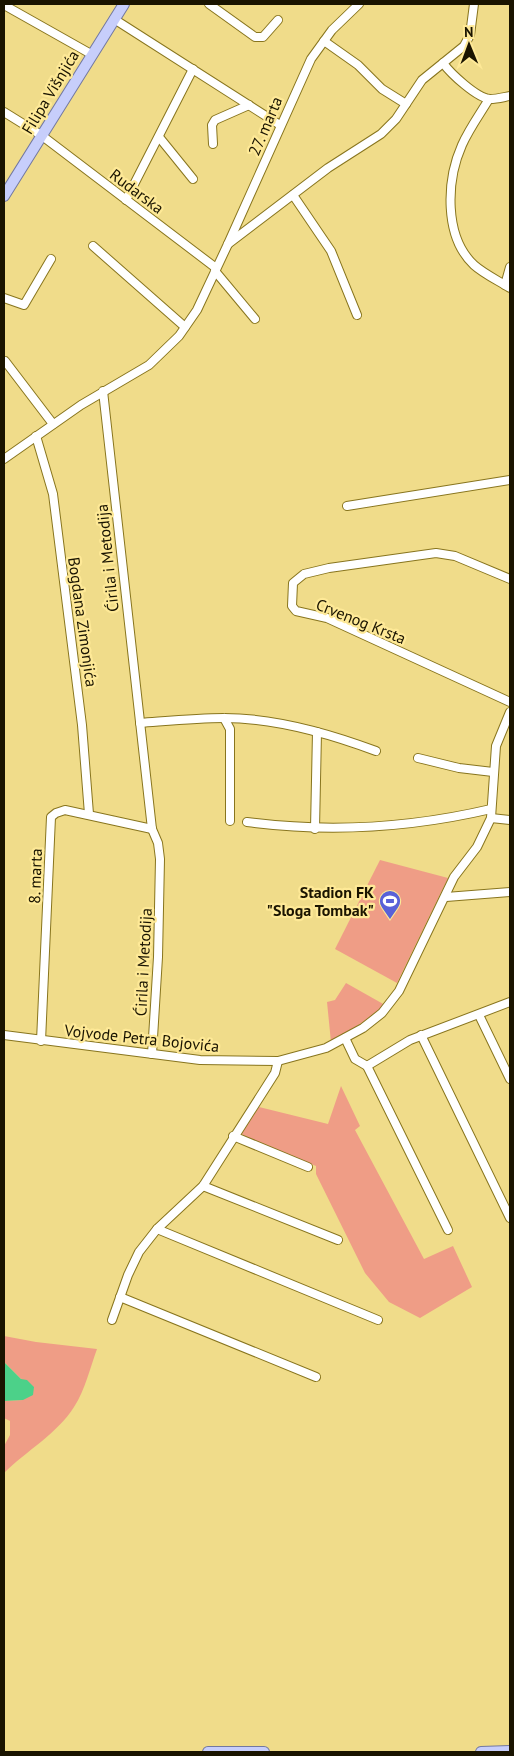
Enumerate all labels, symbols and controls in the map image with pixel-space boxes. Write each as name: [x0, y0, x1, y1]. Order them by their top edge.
north arrow: [444, 20, 494, 70]
text: N: [464, 23, 474, 41]
street label: Filipa Višnjića: [17, 46, 83, 138]
street label: 27. marta: [244, 93, 286, 159]
street label: Rudarska: [106, 164, 168, 218]
street label: Ćirila i Metodija: [91, 503, 123, 613]
street label: Bogdana Zimonjića: [64, 556, 102, 688]
street label: Crvenog Krsta: [313, 594, 409, 648]
street label: 8. marta: [24, 848, 46, 904]
place label: Stadion FK "Sloga Tombak": [266, 882, 374, 920]
sports icon: Stadion FK "Sloga Tombak": [378, 889, 402, 920]
street label: Ćirila i Metodija: [130, 907, 156, 1017]
street label: Vojvode Petra Bojovića: [63, 1020, 220, 1056]

